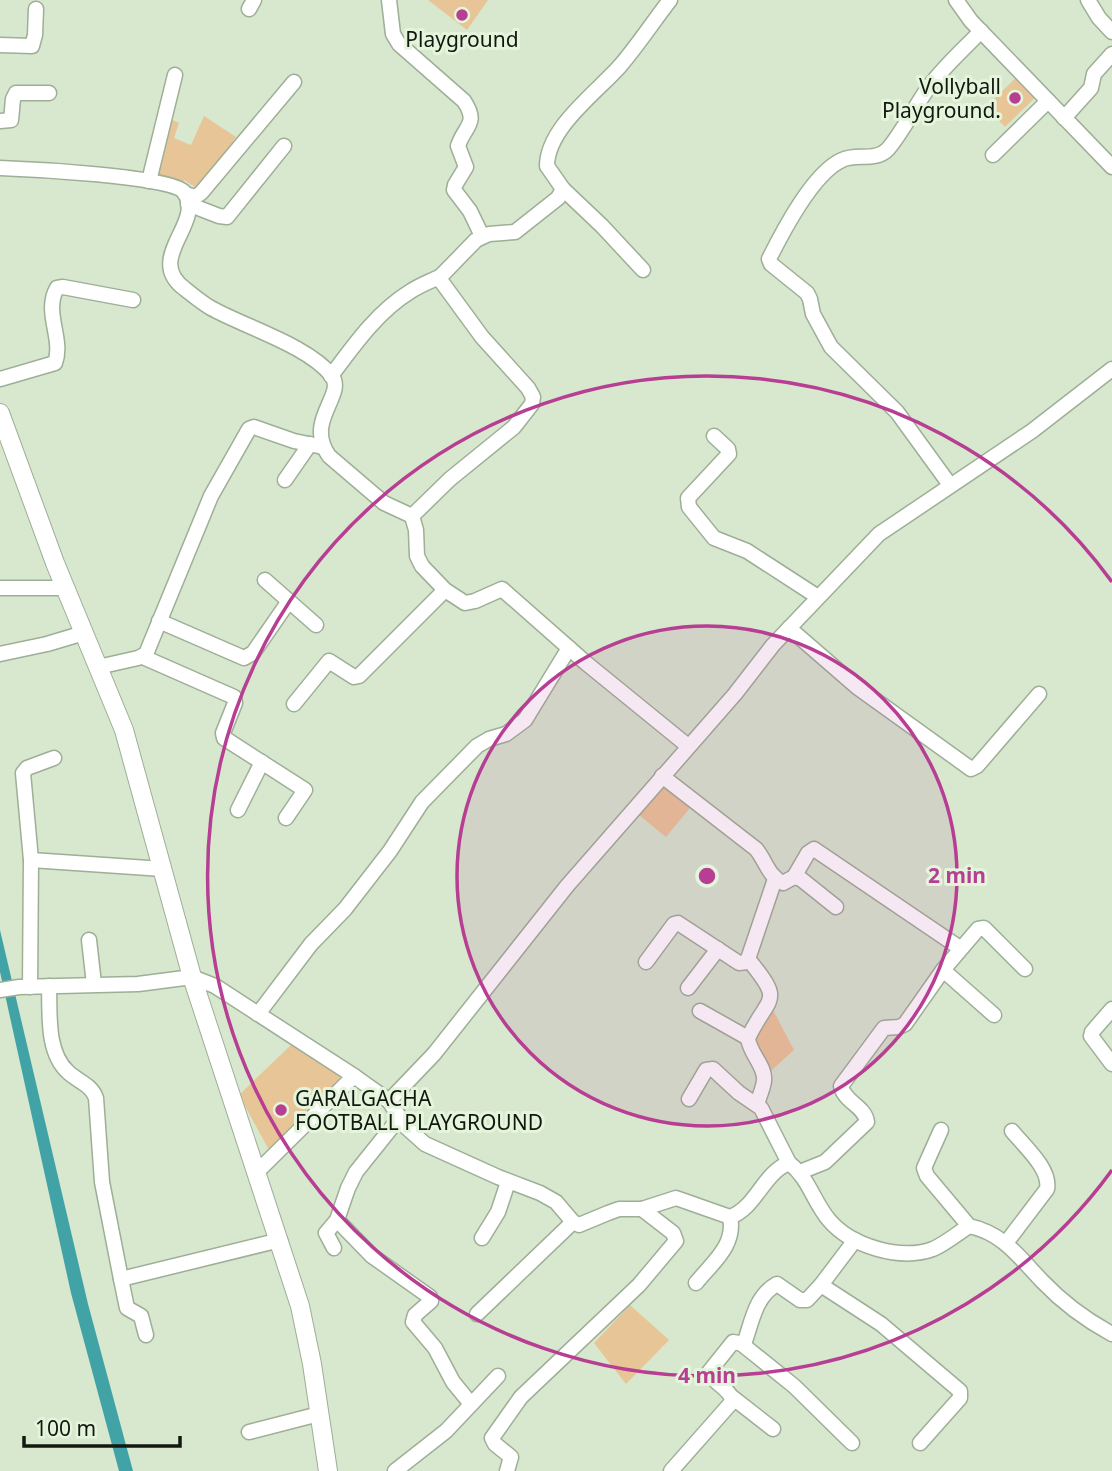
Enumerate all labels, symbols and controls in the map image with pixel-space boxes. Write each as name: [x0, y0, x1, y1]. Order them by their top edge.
marker: Playground: [454, 7, 470, 23]
place label: Playground: [405, 25, 519, 53]
place label: Vollyball Playground.: [882, 72, 1001, 124]
marker: Vollyball Playground.: [1007, 90, 1023, 106]
text: 2 min: [928, 861, 986, 889]
centre of rings: [695, 864, 719, 888]
place label: GARALGACHA FOOTBALL PLAYGROUND: [295, 1084, 543, 1136]
marker: GARALGACHA FOOTBALL PLAYGROUND: [273, 1102, 289, 1118]
text: 4 min: [678, 1361, 736, 1389]
scale bar: [24, 1404, 180, 1448]
text: 100 m: [35, 1414, 96, 1442]

